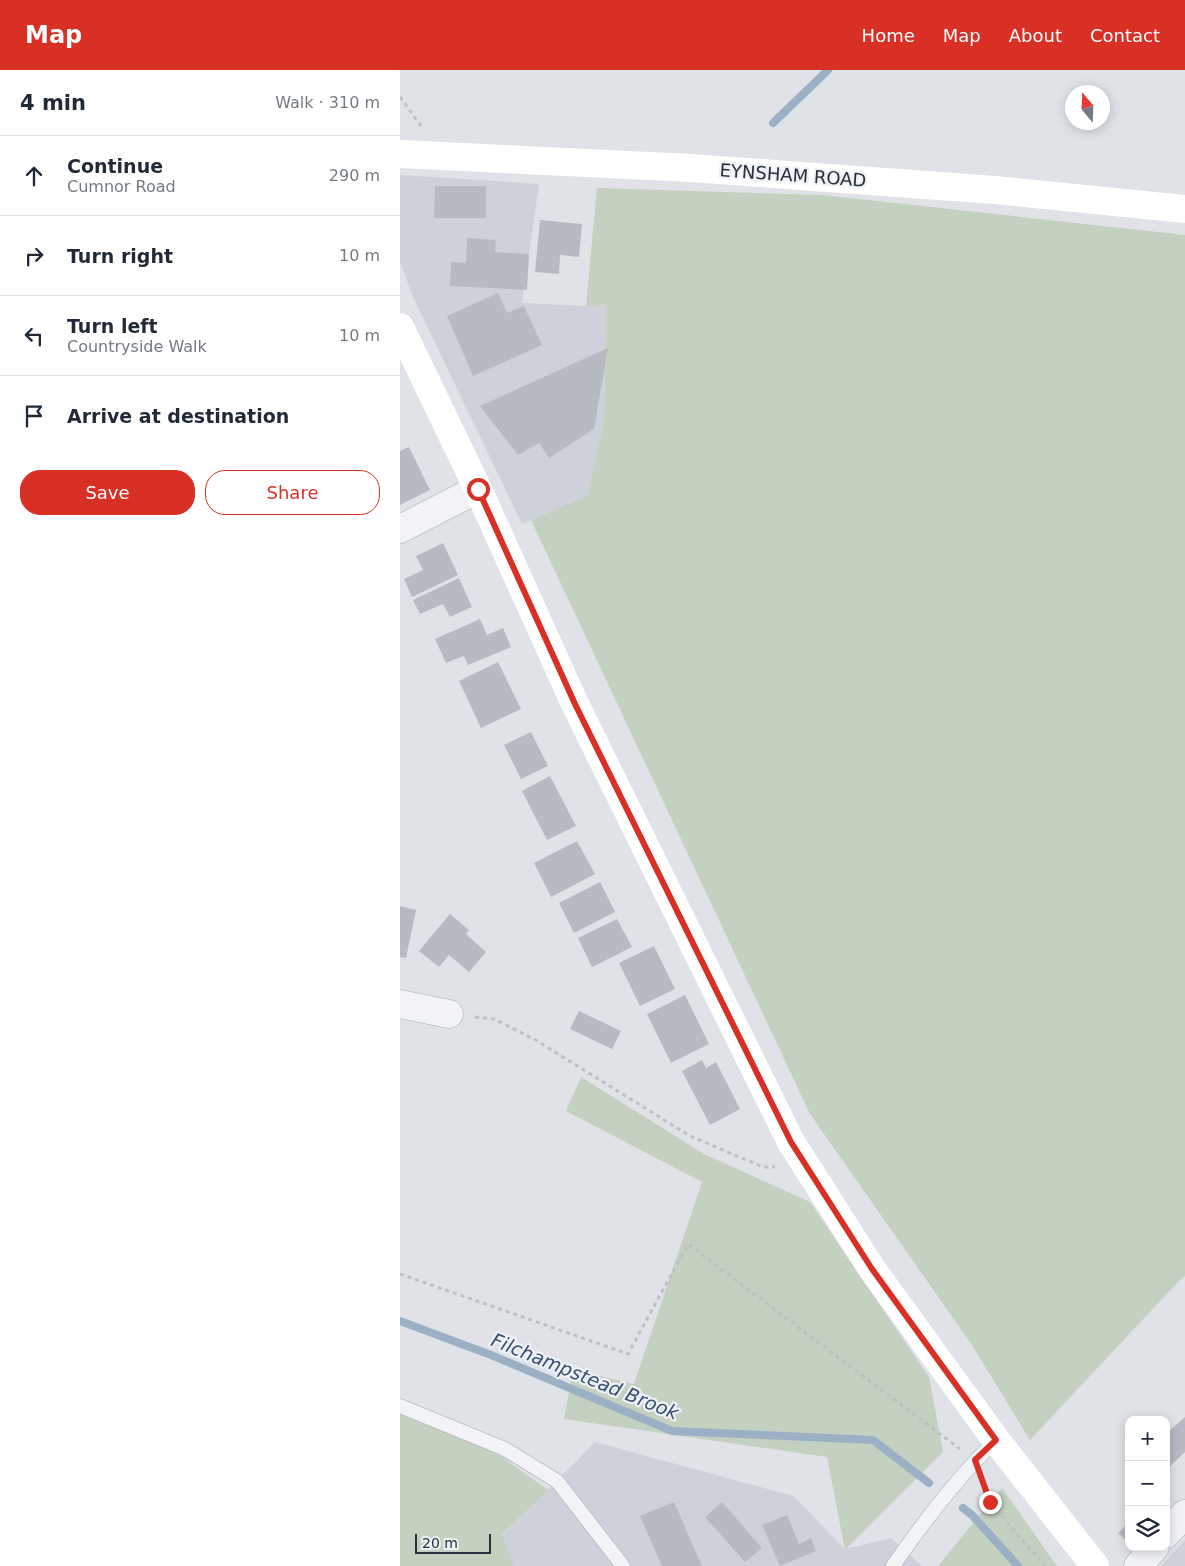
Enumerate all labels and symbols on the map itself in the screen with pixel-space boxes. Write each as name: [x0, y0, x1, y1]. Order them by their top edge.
north arrow: [1065, 85, 1110, 130]
street label: EYNSHAM ROAD: [719, 159, 867, 191]
route start: [467, 478, 490, 501]
water label: Filchampstead Brook: [488, 1328, 683, 1424]
route end: [979, 1491, 1002, 1514]
scale bar: [415, 1531, 491, 1554]

